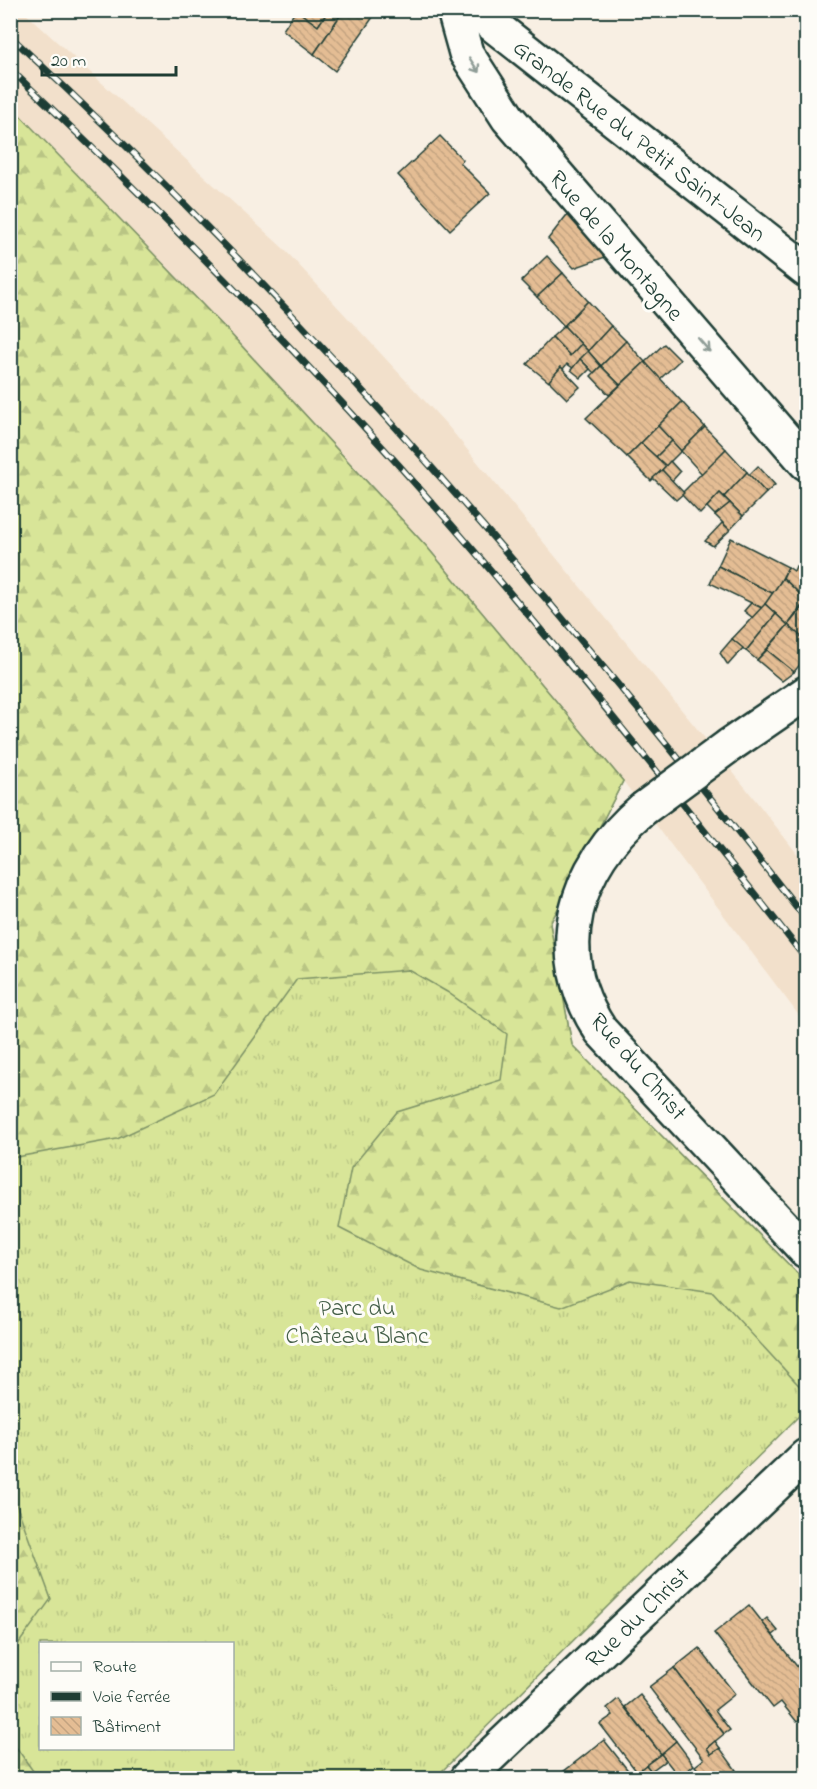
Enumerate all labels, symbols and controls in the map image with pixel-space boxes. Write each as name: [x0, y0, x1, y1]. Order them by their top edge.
street label: Grande Rue du Petit Saint-Jean: [504, 32, 772, 252]
scale bar: [42, 39, 176, 77]
text: 20 m: [51, 49, 86, 75]
one-way arrow: [468, 56, 480, 73]
street label: Rue de la Montagne: [540, 163, 691, 330]
one-way arrow: [697, 337, 711, 352]
street label: Rue du Christ: [580, 1006, 694, 1129]
park label: Parc du Château Blanc: [285, 1292, 429, 1355]
street label: Rue du Christ: [579, 1560, 699, 1678]
legend: [39, 1642, 234, 1750]
text: Route: [93, 1655, 138, 1681]
text: Voie ferrée: [92, 1685, 171, 1711]
text: Bâtiment: [92, 1715, 161, 1741]

